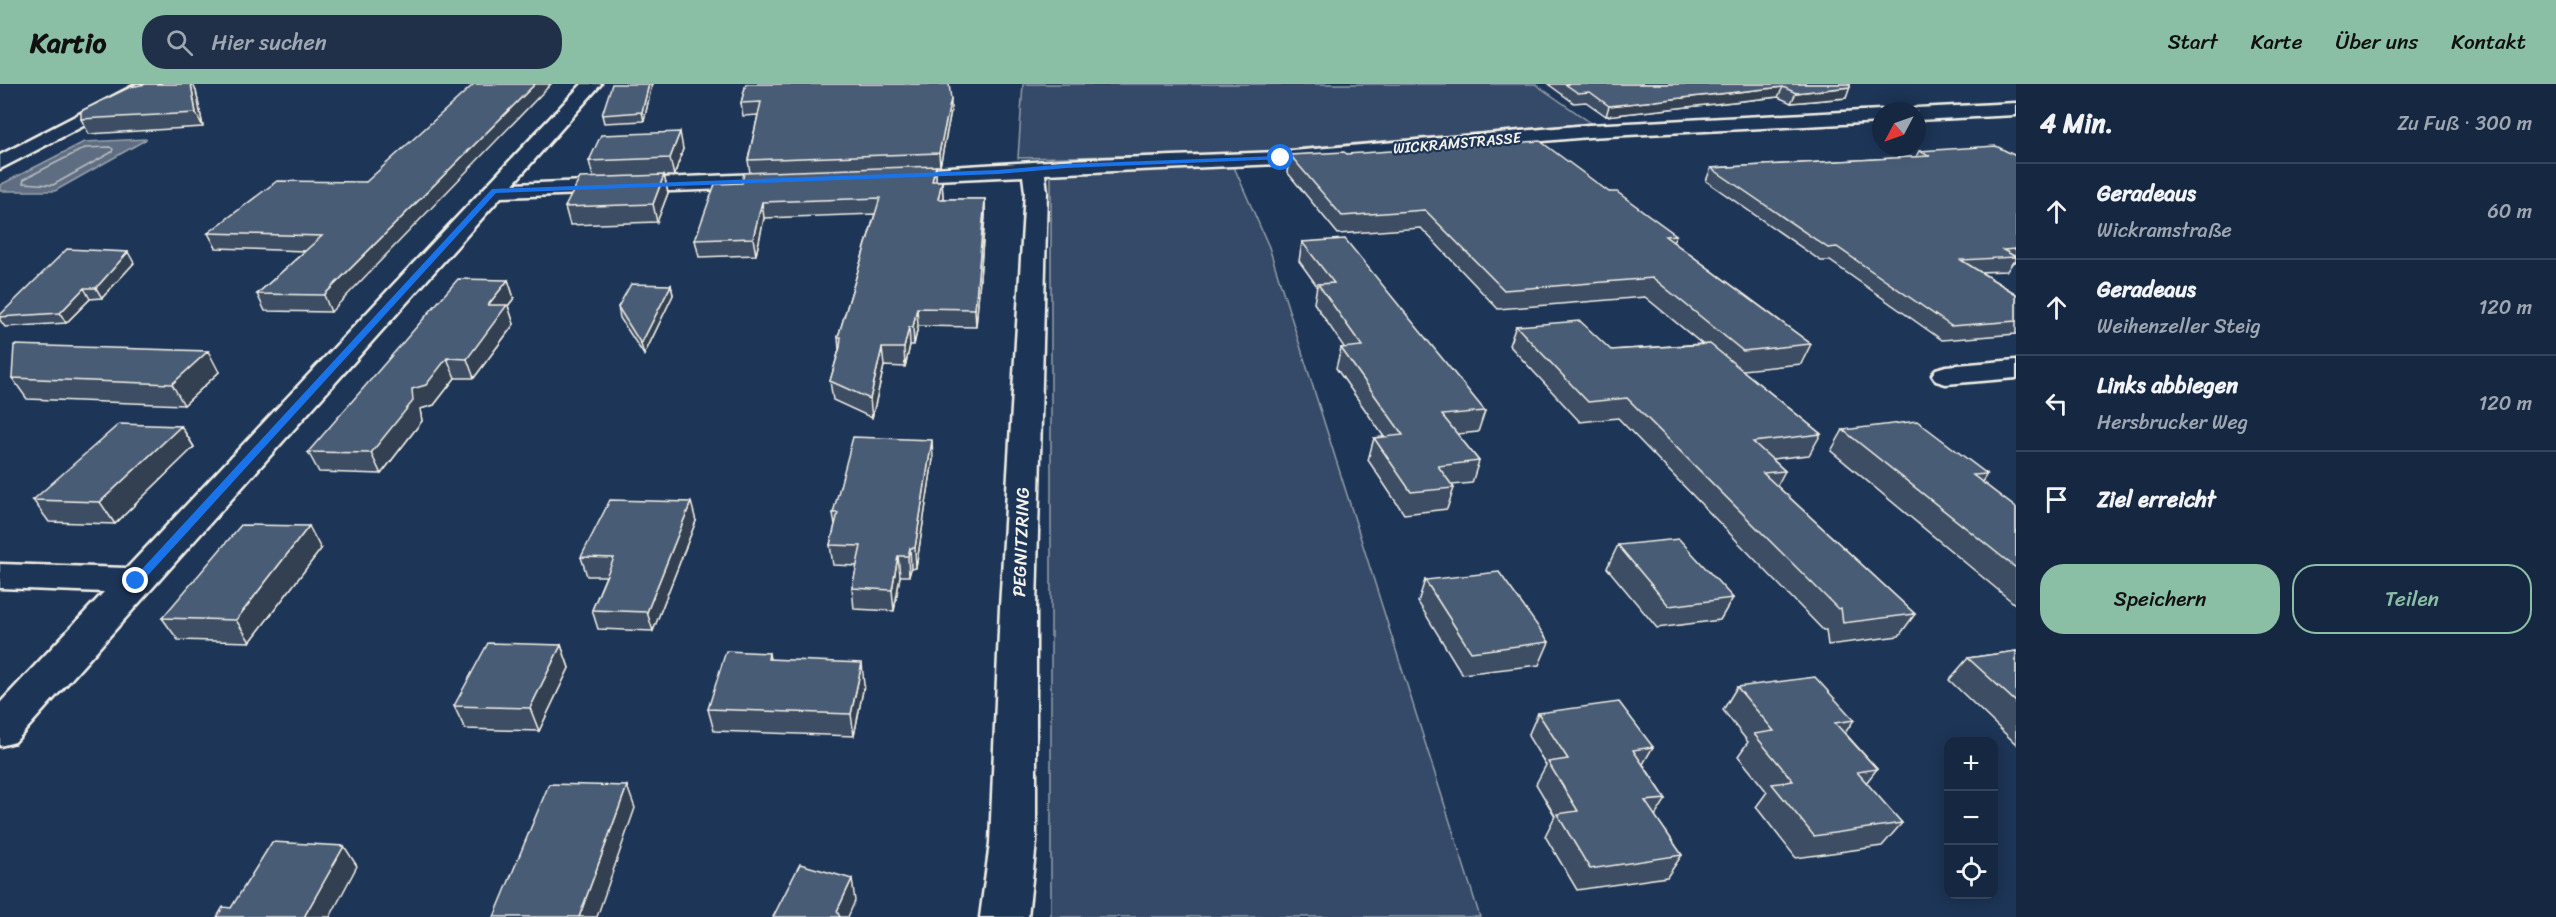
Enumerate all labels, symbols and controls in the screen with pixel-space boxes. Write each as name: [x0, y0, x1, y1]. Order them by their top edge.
search box: [142, 15, 562, 69]
text: Kartio: [30, 18, 106, 67]
text: Hier suchen: [211, 23, 327, 62]
text: Start: [2168, 23, 2218, 61]
text: Karte: [2251, 23, 2303, 61]
text: Über uns: [2336, 23, 2418, 61]
text: Kontakt: [2451, 23, 2526, 61]
icon: search: [163, 26, 196, 59]
text: 4 Min.: [2040, 100, 2113, 146]
north arrow: [1872, 102, 1926, 156]
text: Zu Fuß · 300 m: [2397, 106, 2532, 141]
street label: WICKRAMSTRASSE: [1392, 124, 1524, 162]
route start: [1267, 144, 1293, 170]
text: Geradeaus: [2097, 174, 2196, 213]
text: 60 m: [2487, 194, 2532, 229]
icon: ahead: [2040, 195, 2073, 228]
text: Wickramstraße: [2097, 213, 2232, 248]
text: Geradeaus: [2097, 270, 2196, 309]
text: 120 m: [2479, 290, 2532, 325]
icon: ahead: [2040, 291, 2073, 324]
text: Weihenzeller Steig: [2097, 309, 2261, 344]
text: Links abbiegen: [2097, 366, 2238, 405]
text: 120 m: [2479, 386, 2532, 421]
icon: left: [2040, 387, 2073, 420]
text: Hersbrucker Weg: [2097, 405, 2248, 440]
text: Ziel erreicht: [2097, 480, 2216, 519]
icon: arrive: [2040, 483, 2073, 516]
street label: PEGNITZRING: [1003, 487, 1039, 597]
button: Speichern: [2040, 564, 2280, 634]
button: Teilen: [2292, 564, 2532, 634]
route end: [122, 567, 148, 593]
map controls: [1944, 737, 1998, 899]
button: +: [1944, 737, 1998, 791]
button: −: [1944, 791, 1998, 845]
button: locate: [1944, 845, 1998, 899]

